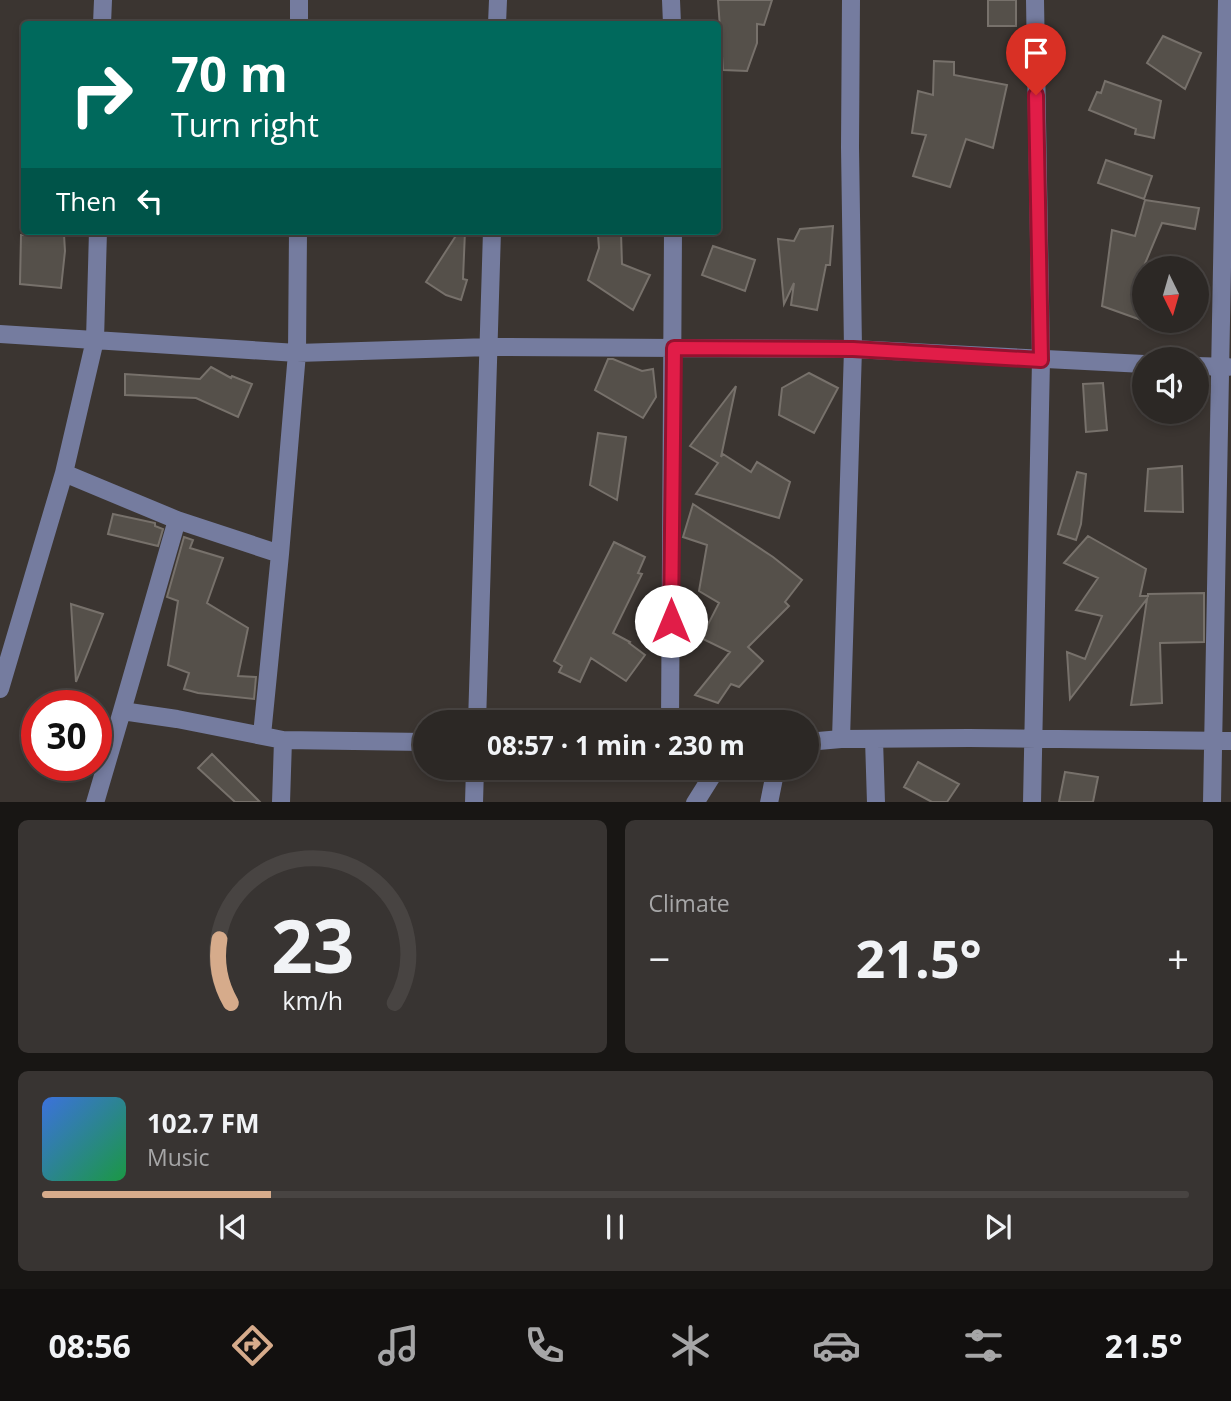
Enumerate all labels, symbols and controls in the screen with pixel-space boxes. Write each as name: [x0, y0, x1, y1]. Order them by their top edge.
pin: [1006, 23, 1066, 95]
icon: arrive: [1017, 34, 1055, 72]
text: 70 m: [171, 40, 288, 106]
icon: right: [56, 49, 147, 140]
text: Turn right: [171, 103, 319, 146]
icon: left: [131, 182, 169, 220]
text: Then: [56, 183, 117, 219]
north arrow: [1132, 256, 1209, 332]
map controls: [1132, 256, 1209, 424]
button: sound: [1132, 347, 1209, 424]
position arrow: [634, 584, 708, 658]
speed limit sign: 30: [21, 690, 112, 781]
text: 08:57 · 1 min · 230 m: [487, 727, 745, 763]
text: Climate: [649, 887, 730, 919]
text: 23: [271, 895, 354, 994]
text: 21.5°: [856, 922, 982, 993]
text: −: [649, 932, 670, 984]
text: +: [1167, 932, 1189, 984]
text: km/h: [282, 982, 343, 1016]
text: 102.7 FM: [147, 1105, 259, 1141]
text: Music: [147, 1141, 210, 1173]
icon: previous: [214, 1208, 252, 1246]
icon: pause: [596, 1208, 634, 1246]
icon: next: [979, 1208, 1017, 1246]
icon: directions: [228, 1321, 277, 1370]
icon: music: [374, 1321, 423, 1370]
icon: phone: [520, 1321, 569, 1370]
icon: climate: [666, 1321, 715, 1370]
icon: car: [812, 1321, 861, 1370]
icon: filters: [959, 1321, 1008, 1370]
text: 08:56: [49, 1324, 131, 1367]
text: 21.5°: [1105, 1324, 1182, 1367]

